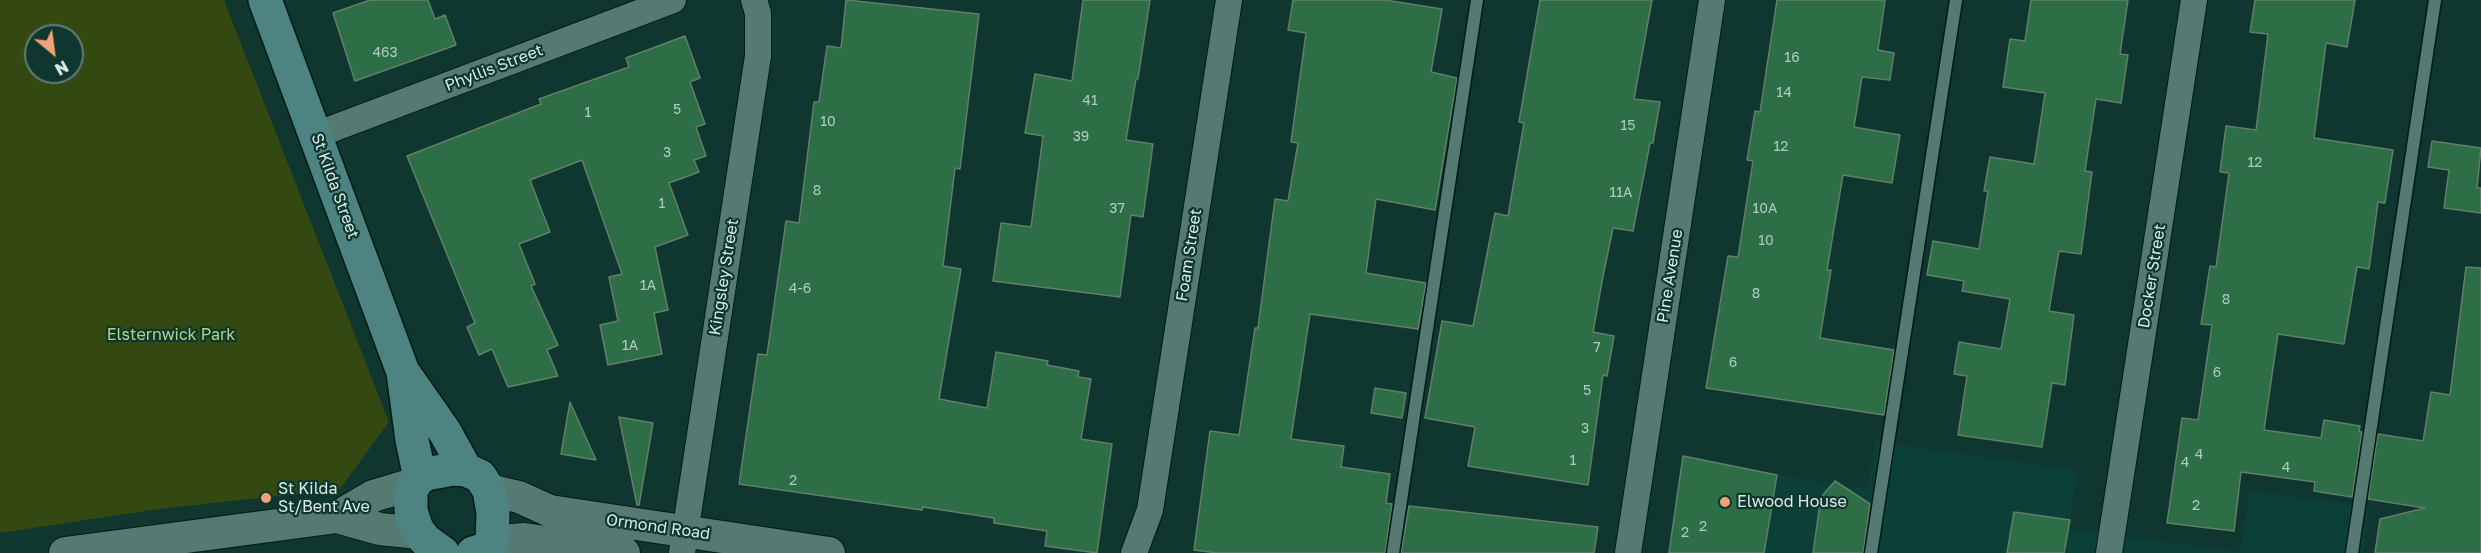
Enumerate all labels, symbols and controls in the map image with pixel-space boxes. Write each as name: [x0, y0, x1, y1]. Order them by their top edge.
north arrow: [24, 24, 84, 84]
street label: Phyllis Street: [442, 41, 546, 95]
house number: 463: [372, 45, 398, 61]
house number: 16: [1784, 50, 1800, 66]
text: N: [52, 56, 72, 80]
house number: 14: [1776, 85, 1792, 101]
house number: 41: [1082, 93, 1098, 109]
house number: 5: [673, 102, 681, 118]
house number: 1: [585, 105, 591, 121]
house number: 10: [820, 114, 836, 130]
house number: 15: [1621, 118, 1635, 134]
house number: 39: [1073, 129, 1089, 145]
street label: St Kilda Street: [307, 131, 363, 241]
house number: 12: [1774, 139, 1788, 155]
house number: 3: [663, 145, 671, 161]
house number: 12: [2248, 155, 2262, 171]
house number: 8: [813, 183, 821, 199]
house number: 11A: [1610, 185, 1632, 201]
house number: 1: [659, 196, 665, 212]
house number: 37: [1109, 201, 1125, 217]
house number: 10A: [1753, 201, 1777, 217]
street label: Foam Street: [1172, 207, 1206, 303]
street label: Kingsley Street: [705, 217, 743, 337]
street label: Docker Street: [2134, 223, 2170, 329]
street label: Pine Avenue: [1653, 228, 1687, 324]
house number: 10: [1758, 233, 1774, 249]
house number: 1A: [640, 278, 656, 294]
house number: 4-6: [789, 281, 811, 297]
house number: 8: [1752, 286, 1760, 302]
house number: 8: [2222, 292, 2230, 308]
park label: Elsternwick Park: [107, 325, 235, 345]
house number: 1A: [622, 338, 638, 354]
house number: 7: [1593, 340, 1601, 356]
house number: 6: [1729, 355, 1737, 371]
house number: 6: [2213, 365, 2221, 381]
house number: 5: [1583, 383, 1591, 399]
house number: 3: [1581, 421, 1589, 437]
house number: 4: [2195, 447, 2203, 463]
house number: 1: [1570, 453, 1576, 469]
house number: 4: [2181, 455, 2189, 471]
house number: 4: [2282, 460, 2290, 476]
house number: 2: [789, 473, 797, 489]
place label: St Kilda St/Bent Ave: [278, 479, 370, 517]
marker: St Kilda St/Bent Ave: [259, 491, 273, 505]
place label: Elwood House: [1737, 492, 1847, 512]
marker: Elwood House: [1718, 495, 1732, 509]
house number: 2: [2192, 498, 2200, 514]
street label: Ormond Road: [605, 510, 711, 544]
house number: 2: [1699, 519, 1707, 535]
house number: 2: [1681, 525, 1689, 541]

